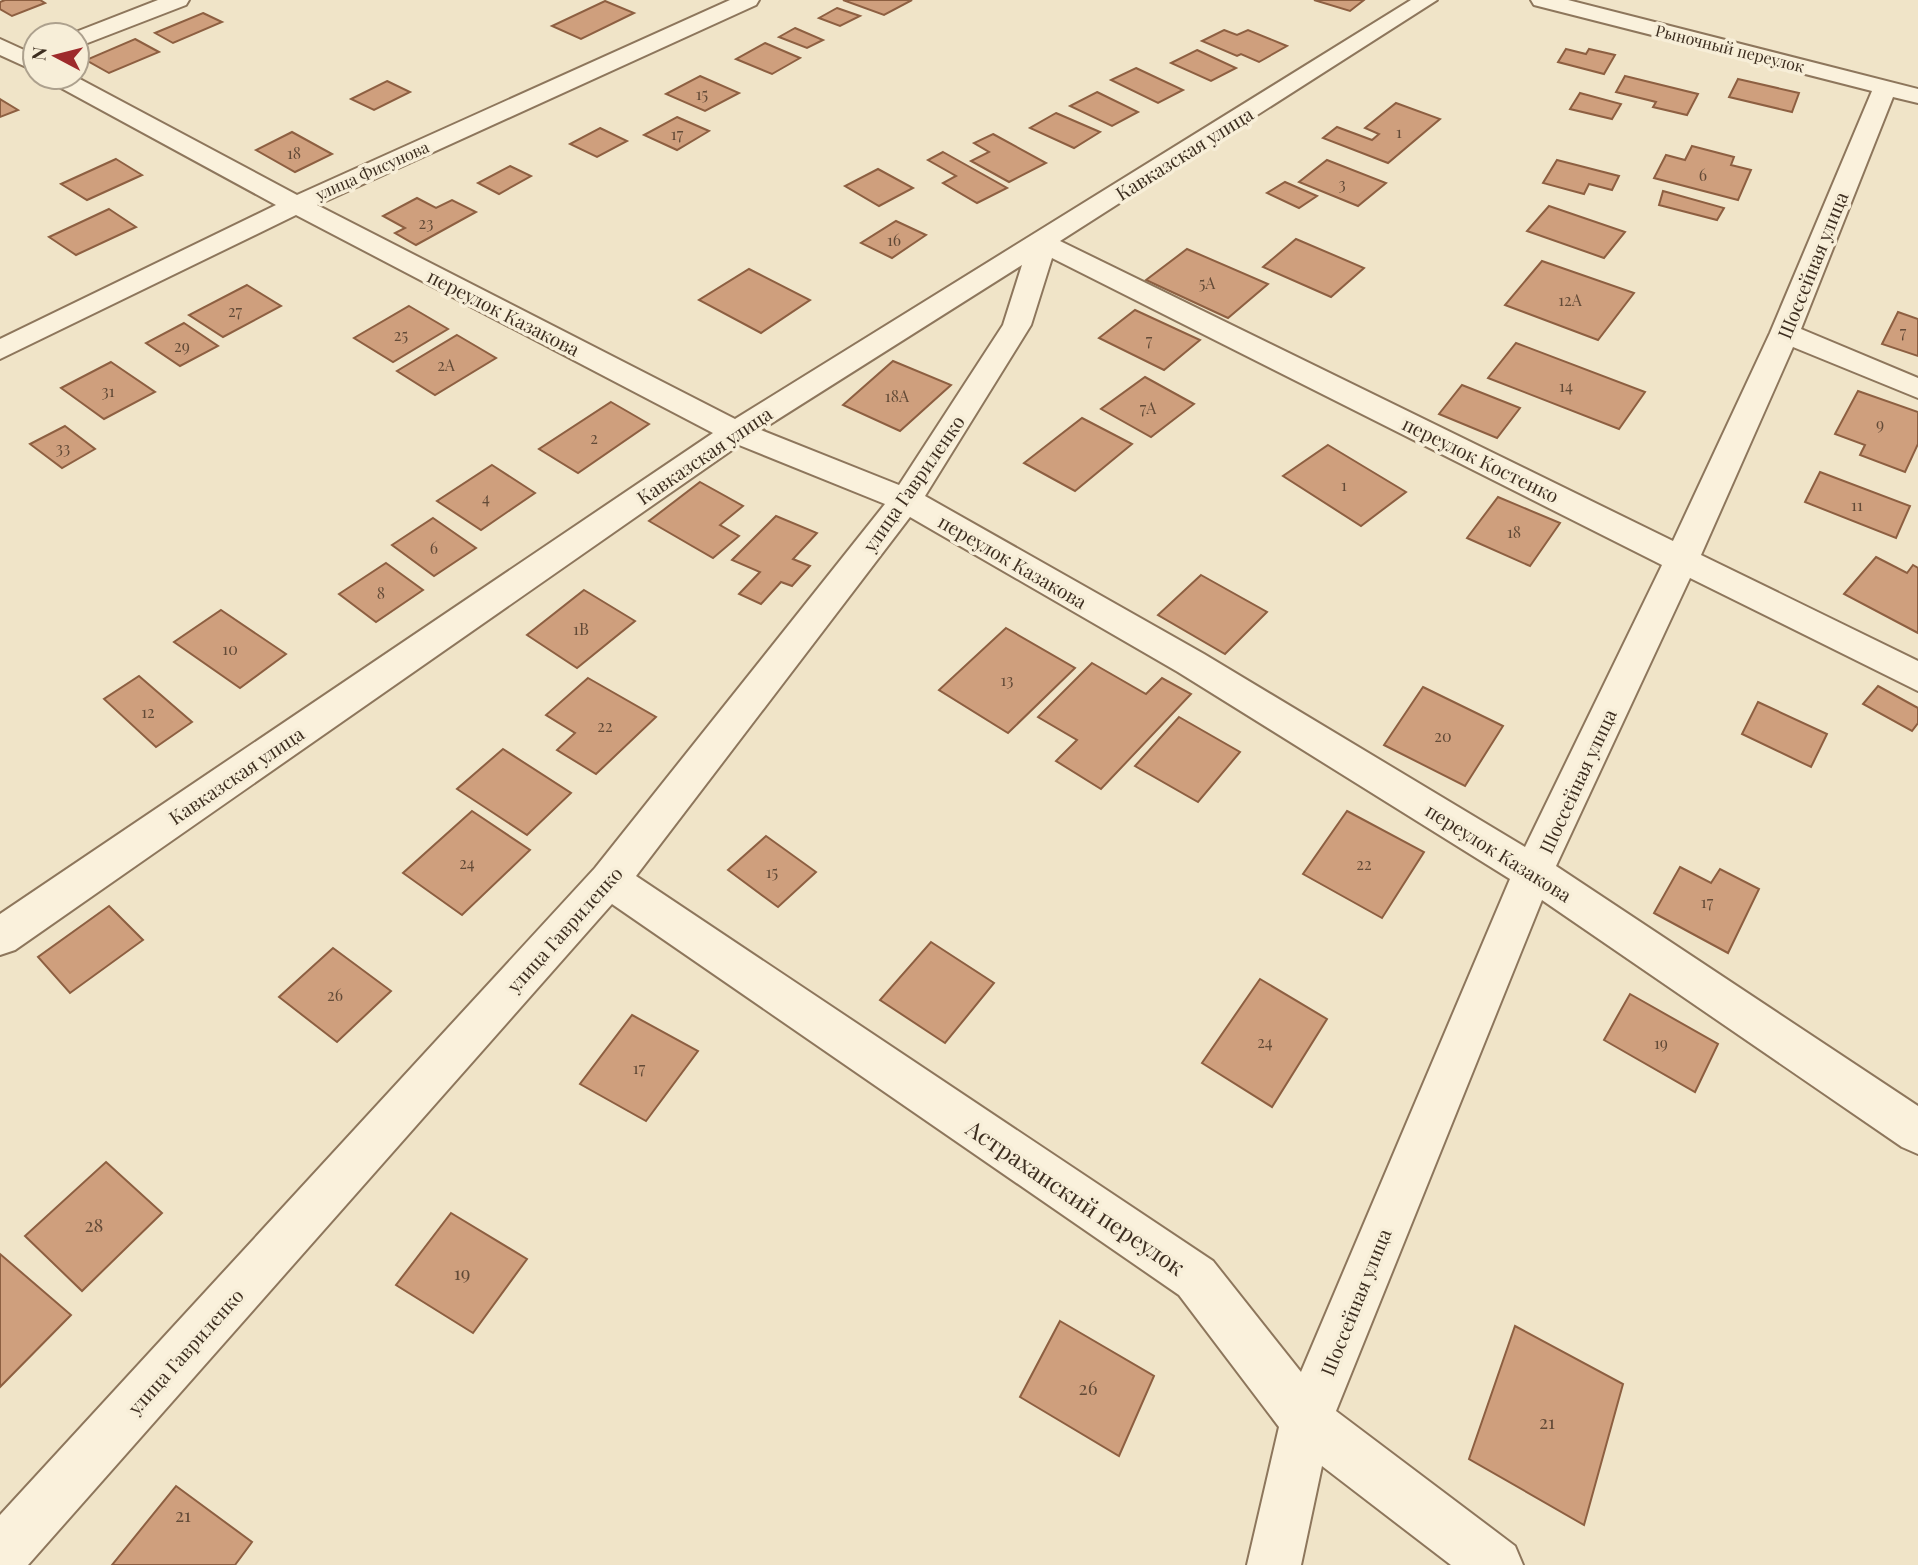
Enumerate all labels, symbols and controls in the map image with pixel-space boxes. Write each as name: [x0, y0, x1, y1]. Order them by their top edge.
street label: Рыночный переулок: [1653, 19, 1807, 77]
north arrow: [21, 21, 91, 91]
text: N: [24, 45, 52, 62]
house number: 15: [696, 83, 708, 104]
street label: Кавказская улица: [1110, 100, 1258, 206]
house number: 1: [1396, 121, 1402, 142]
house number: 17: [671, 123, 684, 144]
street label: улица Фисунова: [311, 136, 432, 205]
house number: 18: [287, 142, 301, 163]
house number: 6: [1699, 164, 1707, 185]
house number: 3: [1338, 173, 1346, 194]
street label: Шоссейная улица: [1771, 187, 1854, 342]
house number: 23: [419, 212, 433, 233]
house number: 16: [887, 229, 901, 250]
street label: переулок Казакова: [423, 262, 585, 362]
house number: 5А: [1199, 272, 1216, 293]
house number: 12А: [1558, 289, 1583, 310]
house number: 27: [228, 300, 243, 321]
house number: 7: [1900, 321, 1907, 342]
house number: 25: [394, 324, 408, 345]
house number: 7: [1146, 329, 1153, 350]
house number: 29: [174, 335, 190, 356]
house number: 2А: [437, 354, 456, 375]
house number: 14: [1559, 375, 1573, 396]
house number: 31: [101, 380, 115, 401]
house number: 18А: [885, 385, 910, 406]
house number: 7А: [1140, 397, 1157, 418]
street label: Кавказская улица: [631, 400, 777, 510]
street label: улица Гавриленко: [856, 409, 970, 557]
street label: переулок Костенко: [1398, 410, 1564, 508]
house number: 9: [1876, 413, 1884, 434]
house number: 2: [590, 427, 598, 448]
house number: 33: [56, 437, 70, 458]
house number: 1: [1341, 474, 1347, 495]
house number: 4: [482, 487, 490, 508]
house number: 11: [1851, 494, 1863, 515]
street label: переулок Казакова: [934, 508, 1092, 614]
house number: 18: [1507, 521, 1521, 542]
house number: 6: [430, 537, 438, 558]
house number: 8: [377, 582, 385, 603]
house number: 1В: [573, 618, 589, 639]
house number: 10: [222, 638, 238, 659]
house number: 13: [1001, 669, 1013, 690]
house number: 12: [141, 701, 155, 722]
street label: Шоссейная улица: [1532, 704, 1622, 857]
house number: 22: [597, 715, 613, 736]
street label: Кавказская улица: [163, 720, 309, 830]
house number: 20: [1434, 725, 1452, 746]
street label: переулок Казакова: [1421, 797, 1577, 908]
house number: 24: [459, 852, 475, 873]
house number: 22: [1356, 853, 1372, 874]
street label: улица Гавриленко: [500, 860, 628, 998]
house number: 15: [766, 861, 778, 882]
house number: 17: [1701, 891, 1714, 912]
house number: 26: [327, 984, 343, 1005]
house number: 24: [1257, 1031, 1273, 1052]
house number: 19: [1654, 1032, 1668, 1053]
house number: 17: [633, 1057, 646, 1078]
street label: Астраханский переулок: [960, 1112, 1191, 1282]
house number: 28: [85, 1211, 103, 1237]
street label: Шоссейная улица: [1314, 1224, 1397, 1379]
house number: 19: [454, 1259, 470, 1285]
street label: улица Гавриленко: [121, 1282, 249, 1420]
house number: 26: [1079, 1374, 1098, 1400]
house number: 21: [1539, 1408, 1555, 1434]
house number: 21: [175, 1501, 191, 1527]

